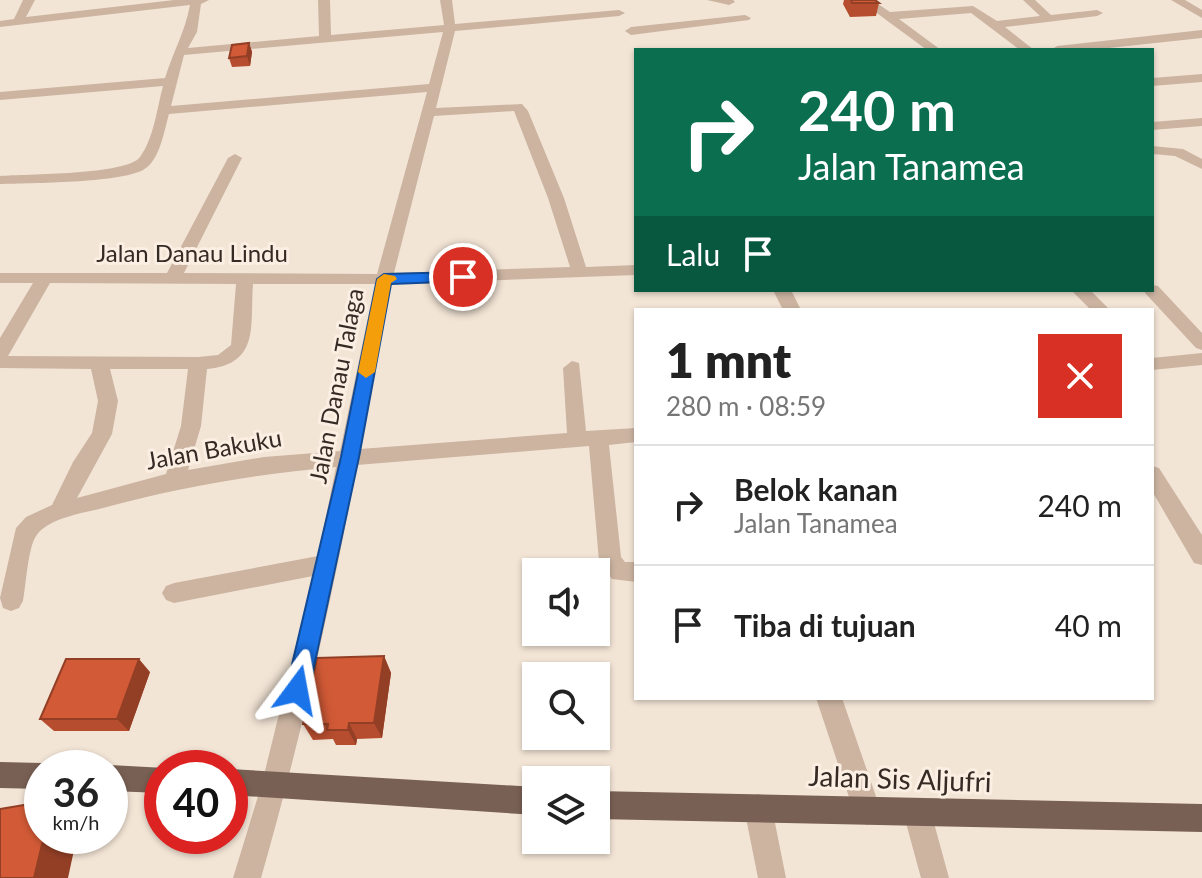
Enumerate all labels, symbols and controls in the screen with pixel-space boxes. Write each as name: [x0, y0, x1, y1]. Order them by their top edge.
text: 240 m: [798, 76, 956, 143]
icon: right: [666, 80, 770, 184]
text: Jalan Tanamea: [798, 144, 1025, 188]
icon: arrive: [736, 232, 780, 276]
text: Lalu: [666, 236, 720, 272]
street label: Jalan Danau Lindu: [96, 238, 288, 267]
pin: [429, 243, 497, 311]
icon: arrive: [441, 255, 485, 299]
street label: Jalan Danau Talaga: [302, 286, 369, 486]
text: 1 mnt: [666, 331, 791, 388]
button: close: [1038, 334, 1122, 418]
text: 280 m · 08:59: [666, 390, 826, 422]
street label: Jalan Bakuku: [144, 422, 284, 475]
text: Belok kanan: [734, 471, 898, 507]
icon: right: [666, 483, 710, 527]
text: 240 m: [1037, 487, 1122, 523]
text: Jalan Tanamea: [734, 507, 898, 539]
map controls: [522, 558, 610, 854]
button: sound: [522, 558, 610, 646]
icon: arrive: [666, 603, 710, 647]
text: Tiba di tujuan: [734, 607, 916, 643]
text: 40 m: [1055, 607, 1122, 643]
position arrow: [255, 648, 339, 732]
button: search: [522, 662, 610, 750]
speed limit sign: 40: [144, 750, 248, 854]
street label: Jalan Sis Aljufri: [808, 758, 992, 798]
button: layers: [522, 766, 610, 854]
text: 36: [53, 768, 99, 816]
text: km/h: [53, 810, 99, 834]

